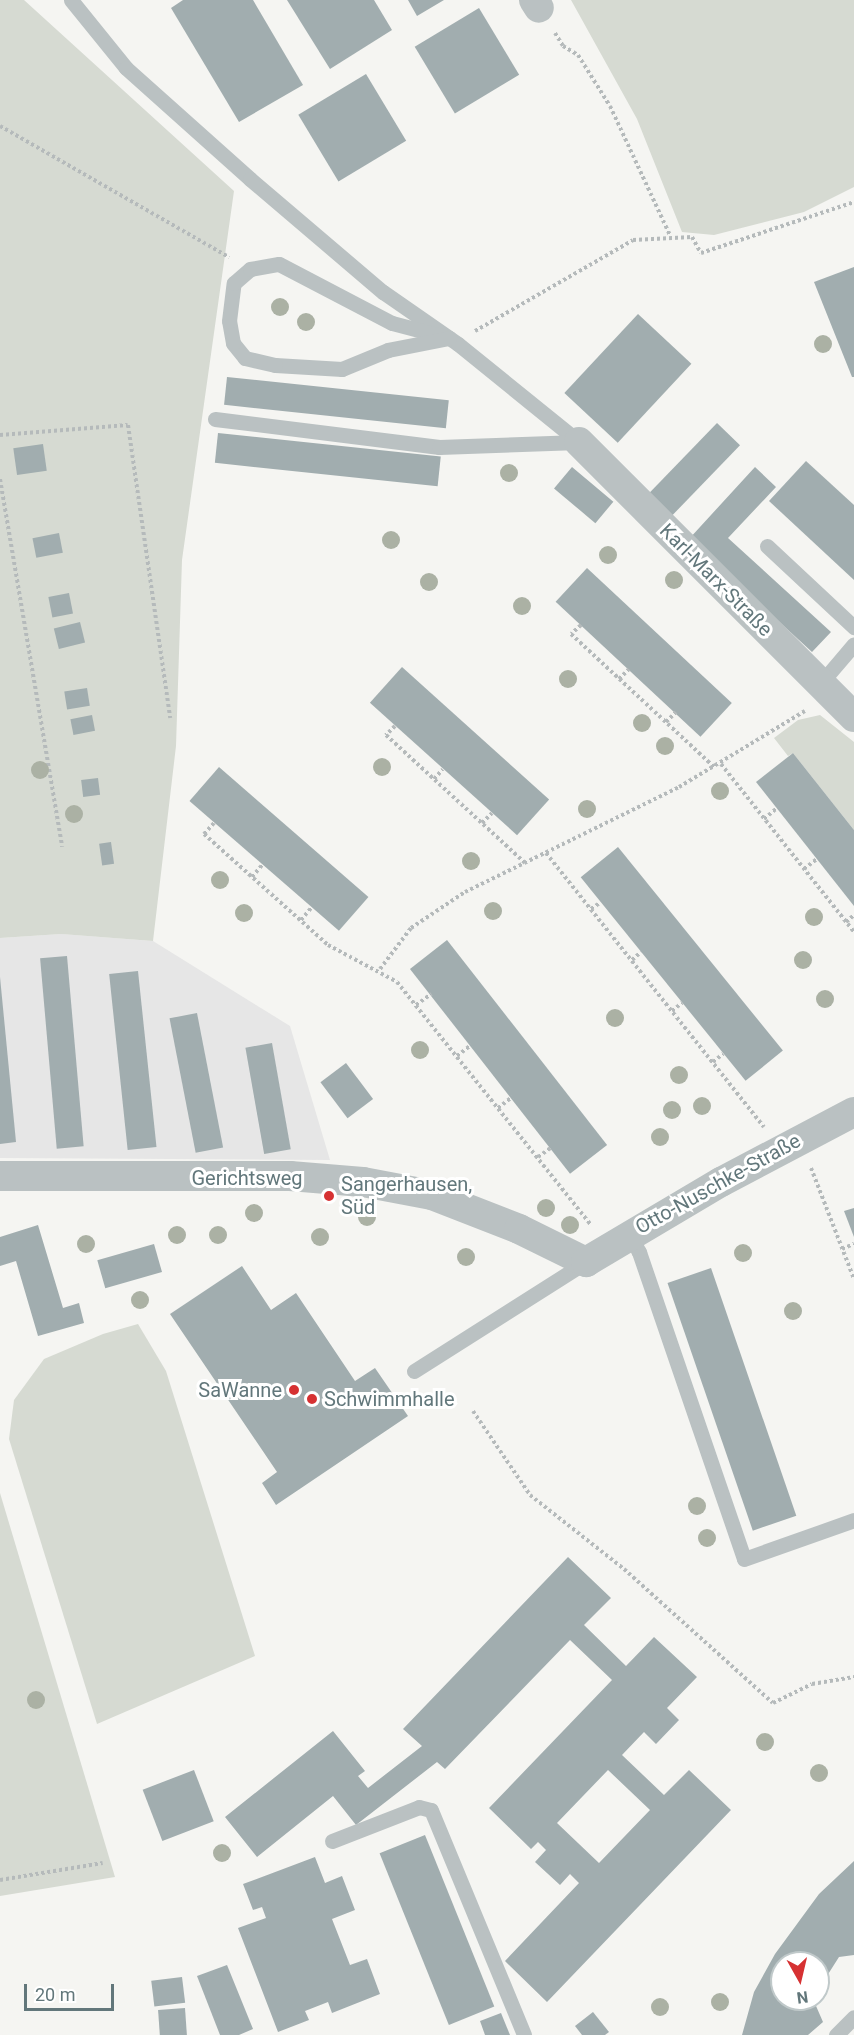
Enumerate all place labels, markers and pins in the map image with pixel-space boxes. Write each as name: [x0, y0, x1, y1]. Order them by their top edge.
place label: Sangerhausen, Süd: [341, 1172, 472, 1219]
marker: Sangerhausen, Süd: [322, 1189, 336, 1203]
place label: SaWanne: [198, 1378, 282, 1402]
marker: SaWanne: [287, 1383, 301, 1397]
place label: Schwimmhalle: [324, 1387, 455, 1411]
marker: Schwimmhalle: [305, 1392, 319, 1406]

